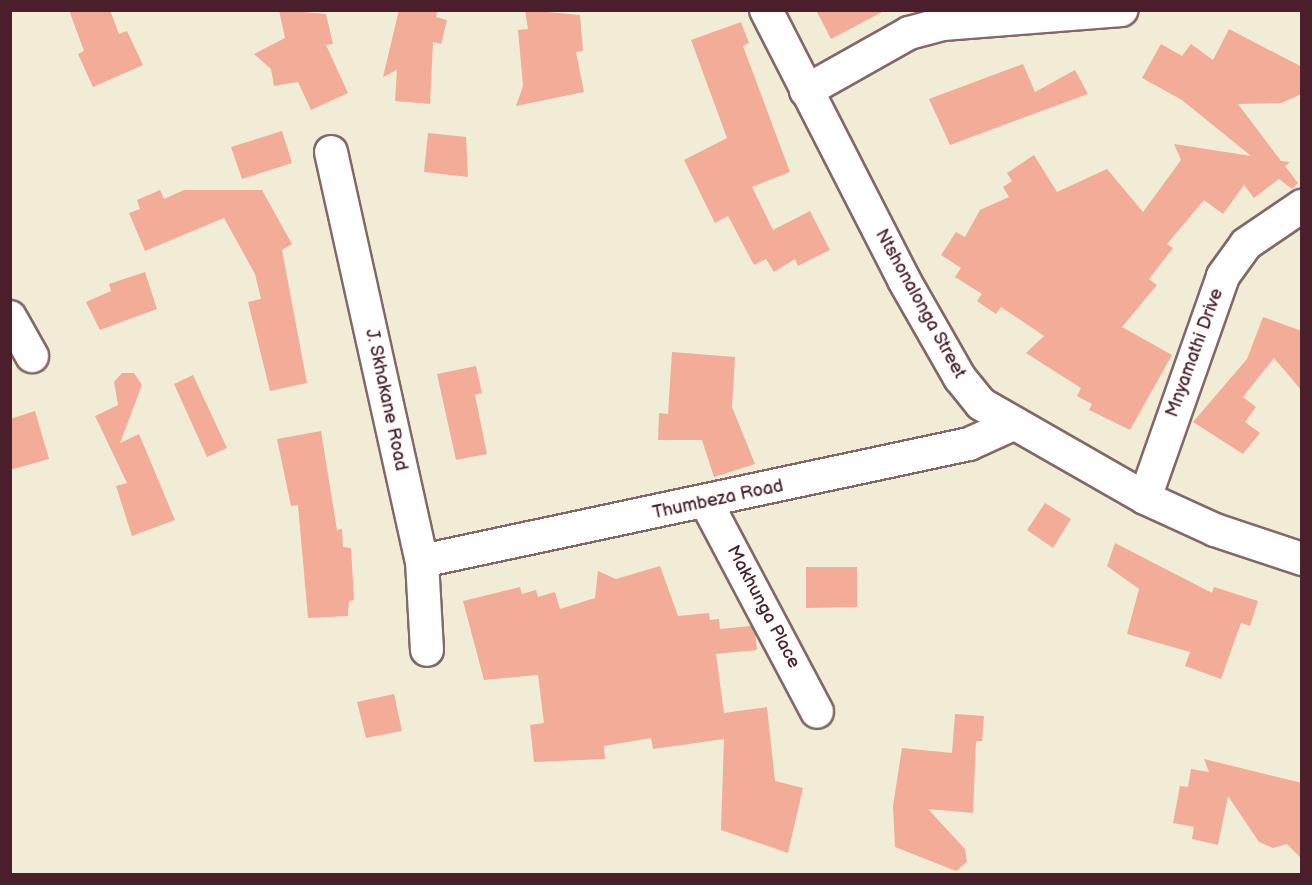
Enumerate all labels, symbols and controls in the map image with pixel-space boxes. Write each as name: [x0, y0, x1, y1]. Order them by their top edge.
street label: Ntshonalonga Street: [870, 226, 970, 382]
street label: Mnyamathi Drive: [1162, 286, 1228, 420]
street label: J. Skhakane Road: [360, 327, 412, 473]
street label: Thumbeza Road: [651, 476, 785, 524]
street label: Makhunga Place: [722, 542, 804, 672]

